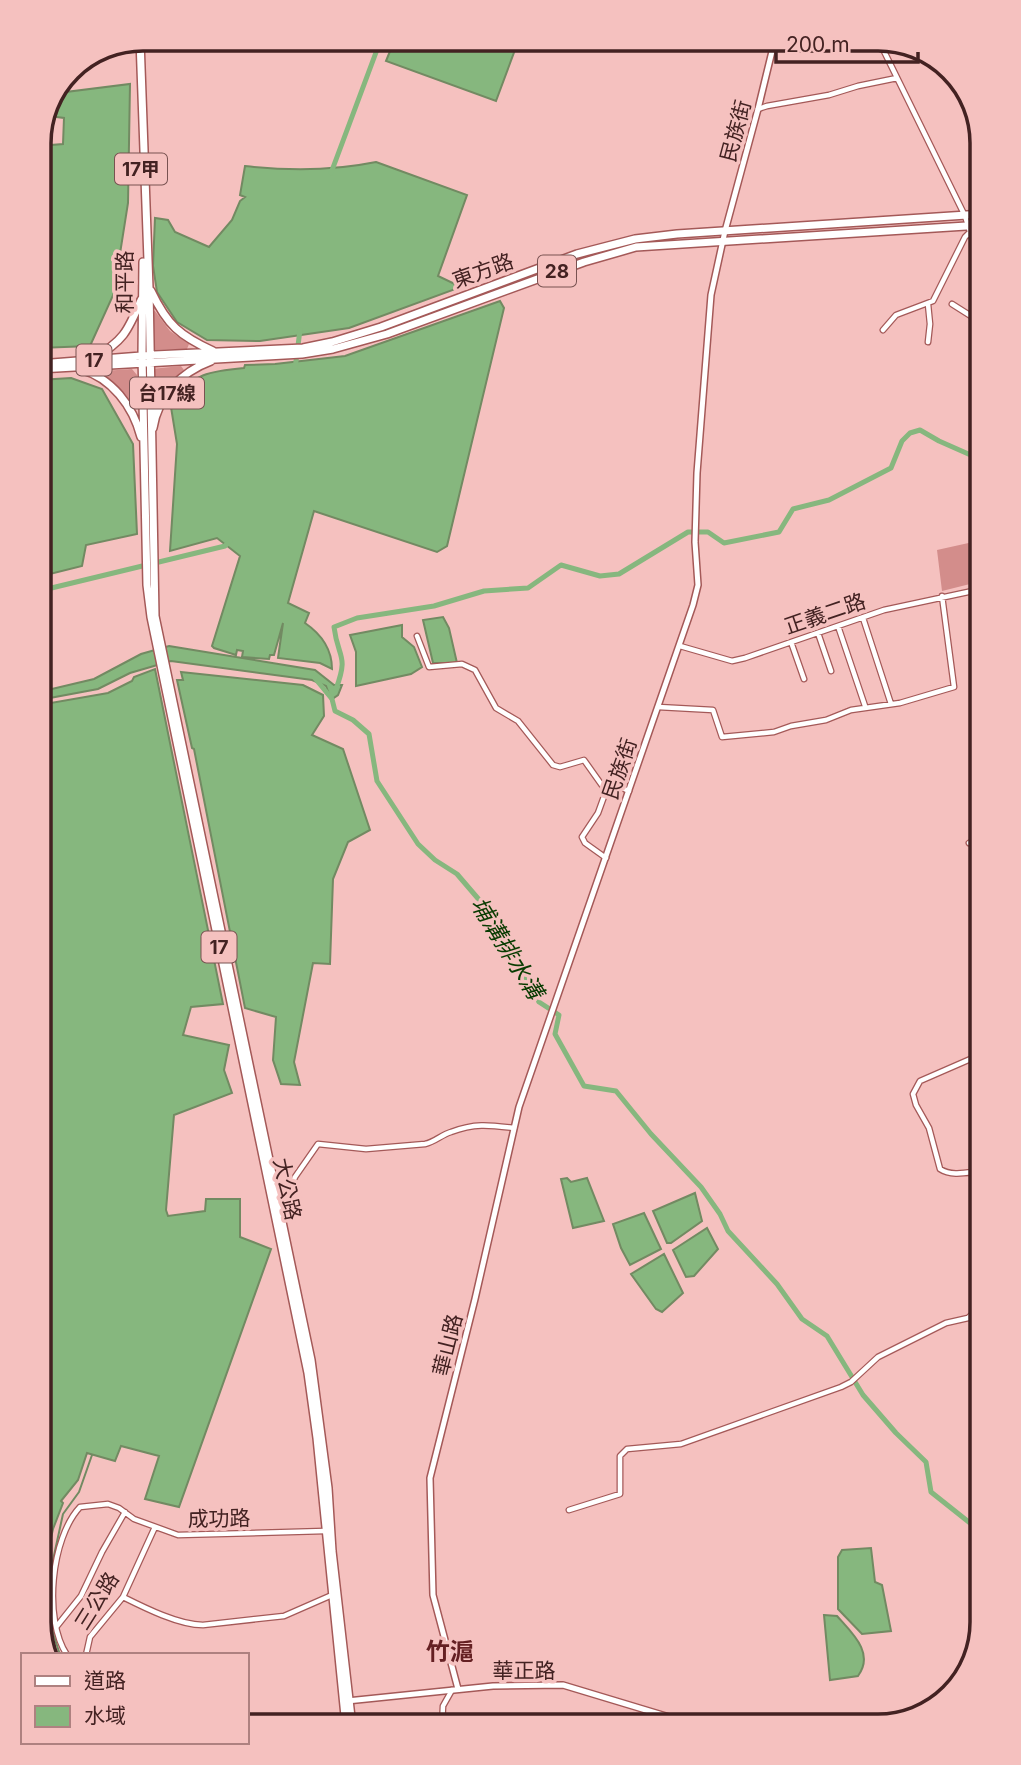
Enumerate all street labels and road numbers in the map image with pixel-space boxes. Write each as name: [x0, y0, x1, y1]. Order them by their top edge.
street label: 民族街: [715, 97, 756, 165]
road number: 17甲: [115, 154, 167, 184]
street label: 東方路: [449, 248, 517, 293]
street label: 和平路: [112, 251, 137, 314]
road number: 28: [538, 256, 576, 286]
road number: 17: [76, 344, 112, 376]
road number: 台17線: [130, 378, 204, 408]
street label: 正義二路: [781, 588, 869, 639]
street label: 民族街: [597, 735, 642, 803]
road number: 17: [202, 931, 236, 962]
street label: 大公路: [269, 1155, 306, 1222]
street label: 華山路: [428, 1311, 467, 1378]
street label: 成功路: [187, 1505, 251, 1532]
street label: 三公路: [69, 1567, 124, 1634]
street label: 華正路: [493, 1658, 556, 1683]

